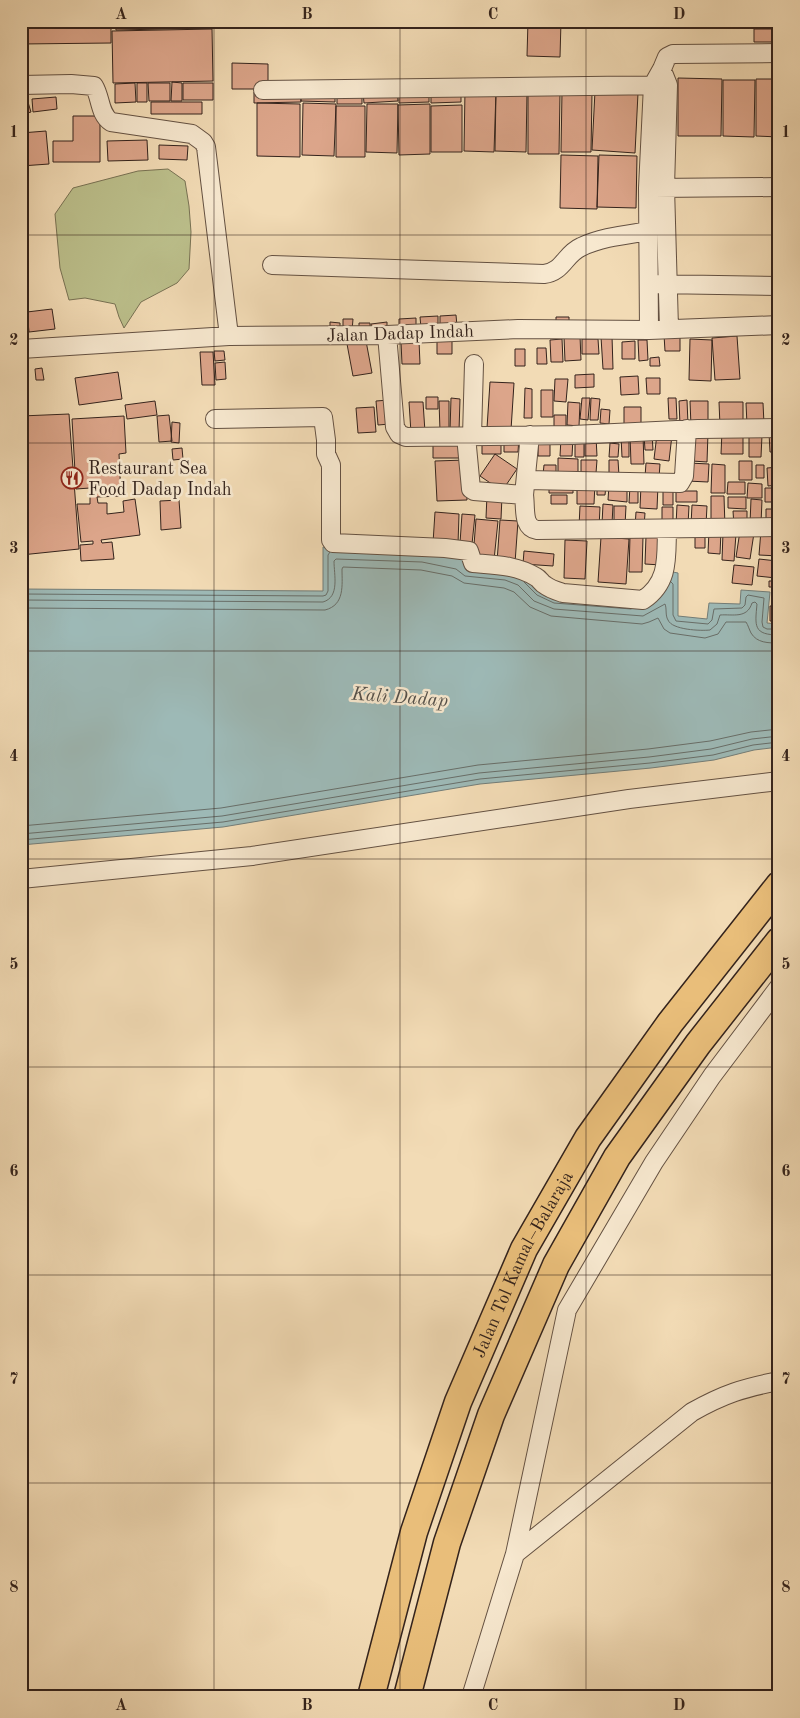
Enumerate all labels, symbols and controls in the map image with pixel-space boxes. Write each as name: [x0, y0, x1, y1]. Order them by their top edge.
text: A: [115, 7, 127, 23]
text: B: [301, 7, 313, 23]
text: C: [488, 7, 498, 23]
text: D: [673, 7, 685, 23]
text: 1: [9, 125, 19, 141]
text: 1: [781, 125, 791, 141]
street label: Jalan Dadap Indah: [326, 322, 474, 346]
text: 2: [9, 333, 19, 349]
text: 2: [781, 333, 791, 349]
place label: Restaurant Sea Food Dadap Indah: [88, 460, 232, 499]
restaurant icon: Restaurant Sea Food Dadap Indah: [60, 466, 84, 490]
text: 3: [9, 541, 19, 557]
text: 3: [781, 541, 791, 557]
water label: Kali Dadap: [350, 686, 449, 711]
text: 4: [9, 749, 19, 765]
text: 4: [781, 749, 791, 765]
text: 5: [9, 957, 19, 973]
text: 5: [781, 957, 791, 973]
text: 6: [9, 1164, 19, 1180]
text: 6: [781, 1164, 791, 1180]
street label: Jalan Tol Kamal–Balaraja: [470, 1168, 577, 1361]
text: 7: [9, 1372, 19, 1388]
text: 7: [781, 1372, 791, 1388]
text: 8: [9, 1580, 19, 1596]
text: 8: [781, 1580, 791, 1596]
text: A: [115, 1698, 127, 1714]
text: B: [301, 1698, 313, 1714]
text: C: [488, 1698, 498, 1714]
text: D: [673, 1698, 685, 1714]

